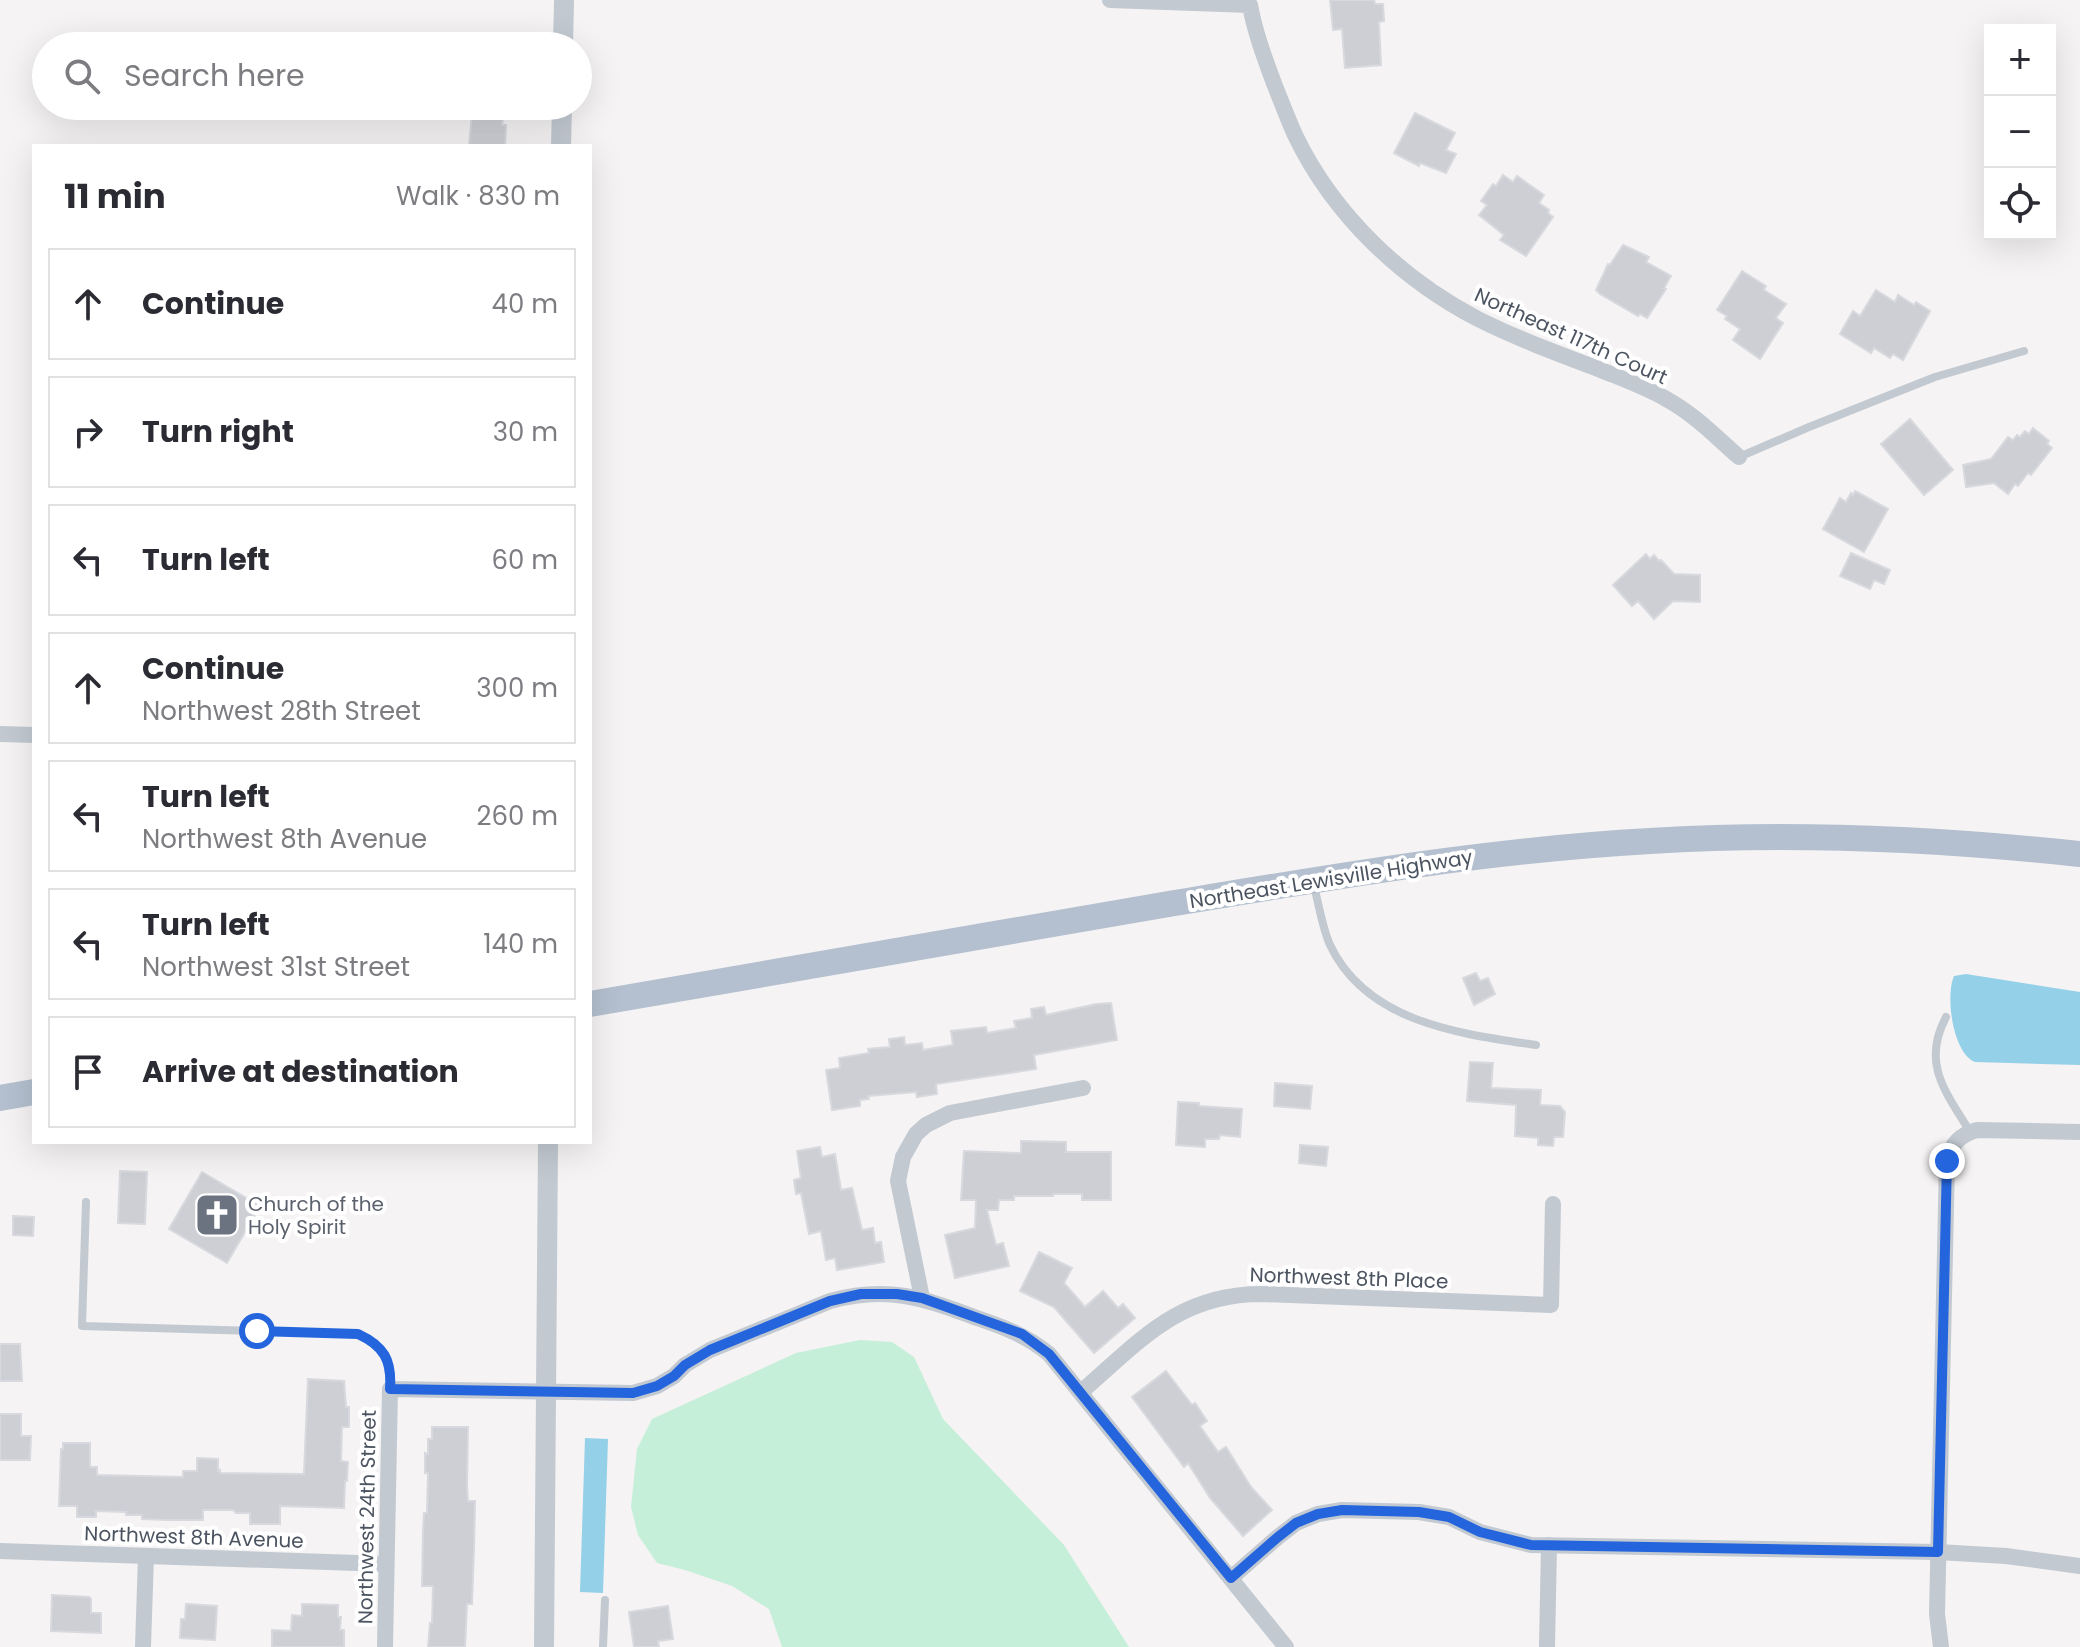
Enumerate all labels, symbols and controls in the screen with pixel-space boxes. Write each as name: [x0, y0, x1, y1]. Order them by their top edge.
map controls: [1984, 24, 2056, 240]
button: +: [1984, 24, 2056, 96]
search box: [32, 32, 592, 120]
icon: search: [60, 54, 104, 98]
text: Search here: [124, 54, 305, 97]
button: −: [1984, 96, 2056, 168]
button: locate: [1984, 168, 2056, 240]
text: 11 min: [64, 172, 166, 220]
text: Walk · 830 m: [396, 178, 560, 214]
street label: Northeast 117th Court: [1470, 281, 1672, 391]
icon: ahead: [66, 282, 110, 326]
text: Continue: [142, 282, 284, 325]
text: 40 m: [492, 286, 558, 322]
icon: right: [66, 410, 110, 454]
text: Turn right: [142, 410, 294, 453]
text: 30 m: [493, 414, 558, 450]
icon: left: [66, 538, 110, 582]
text: Turn left: [142, 538, 270, 581]
text: 60 m: [491, 542, 558, 578]
text: Continue: [142, 647, 284, 690]
icon: ahead: [66, 666, 110, 710]
text: 300 m: [476, 670, 558, 706]
text: Northwest 28th Street: [142, 693, 421, 729]
text: Turn left: [142, 775, 270, 818]
icon: left: [66, 794, 110, 838]
text: 260 m: [476, 798, 558, 834]
text: Northwest 8th Avenue: [142, 821, 427, 857]
street label: Northeast Lewisville Highway: [1187, 843, 1475, 915]
text: Turn left: [142, 903, 270, 946]
icon: left: [66, 922, 110, 966]
text: 140 m: [483, 926, 558, 962]
text: Northwest 31st Street: [142, 949, 410, 985]
icon: arrive: [66, 1050, 110, 1094]
text: Arrive at destination: [142, 1050, 459, 1093]
route end: [1929, 1143, 1965, 1179]
place label: Church of the Holy Spirit: [248, 1190, 384, 1241]
church icon: Church of the Holy Spirit: [193, 1191, 241, 1239]
street label: Northwest 8th Place: [1249, 1261, 1449, 1295]
route start: [239, 1313, 275, 1349]
street label: Northwest 24th Street: [351, 1410, 383, 1624]
street label: Northwest 8th Avenue: [84, 1519, 304, 1555]

